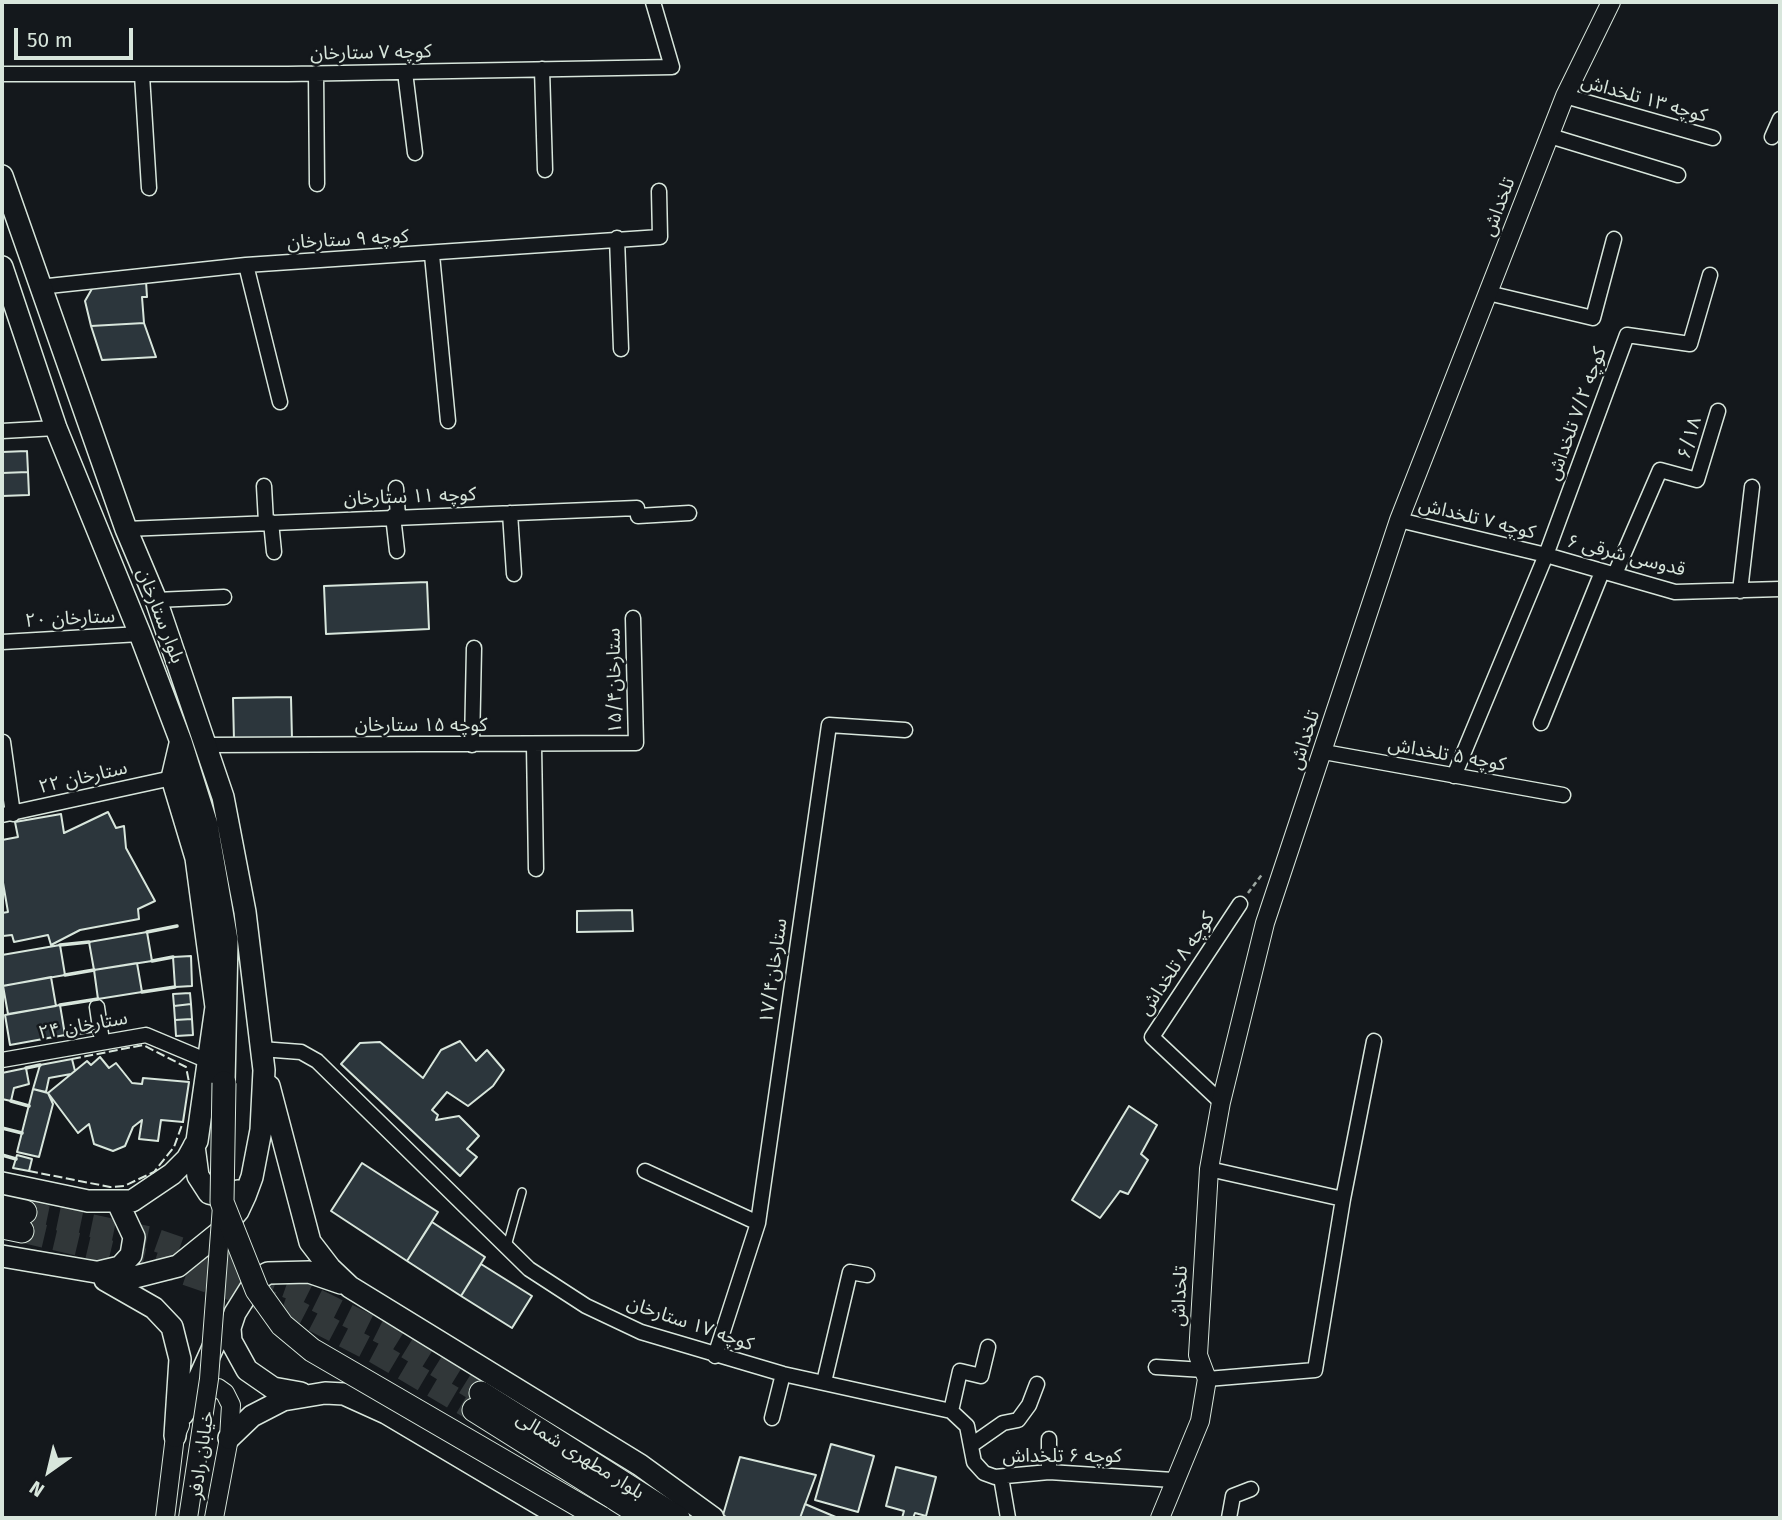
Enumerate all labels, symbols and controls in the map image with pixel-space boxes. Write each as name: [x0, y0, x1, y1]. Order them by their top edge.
scale bar: [18, 14, 136, 58]
text: 50 m: [27, 27, 73, 53]
street label: کوچه ۷ ستارخان: [310, 41, 432, 65]
street label: کوچه ۱۳ تلخداش: [1578, 70, 1710, 128]
street label: تلخداش: [1477, 174, 1521, 240]
street label: کوچه ۹ ستارخان: [287, 225, 409, 255]
street label: کوچه ۷/۲ تلخداش: [1542, 344, 1612, 484]
street label: ۶/۱۸: [1673, 414, 1707, 462]
street label: کوچه ۱۱ ستارخان: [343, 483, 477, 511]
street label: کوچه ۷ تلخداش: [1416, 494, 1538, 544]
street label: قدوسی شرقی ۶: [1564, 530, 1688, 582]
street label: بلوار ستارخان: [131, 565, 189, 667]
street label: ۲۰ ستارخان: [24, 605, 116, 633]
street label: ستارخان۱۵/۴: [603, 628, 627, 734]
street label: تلخداش: [1285, 707, 1325, 773]
street label: کوچه ۱۵ ستارخان: [355, 715, 487, 737]
street label: کوچه ۵ تلخداش: [1386, 733, 1508, 777]
street label: ۲۲ ستارخان: [36, 757, 130, 799]
street label: کوچه ۸ تلخداش: [1134, 908, 1220, 1020]
street label: ستارخان۱۷/۴: [755, 917, 793, 1025]
street label: ۲۴ ستارخان: [37, 1007, 129, 1045]
street label: تلخداش: [1167, 1265, 1193, 1327]
street label: کوچه ۱۷ ستارخان: [624, 1292, 756, 1356]
street label: بلوار مطهرى شمالى: [512, 1407, 648, 1505]
street label: خیابان رادفر: [185, 1410, 219, 1500]
north arrow: [14, 1436, 84, 1506]
street label: کوچه ۶ تلخداش: [1002, 1446, 1122, 1468]
text: N: [25, 1476, 49, 1502]

